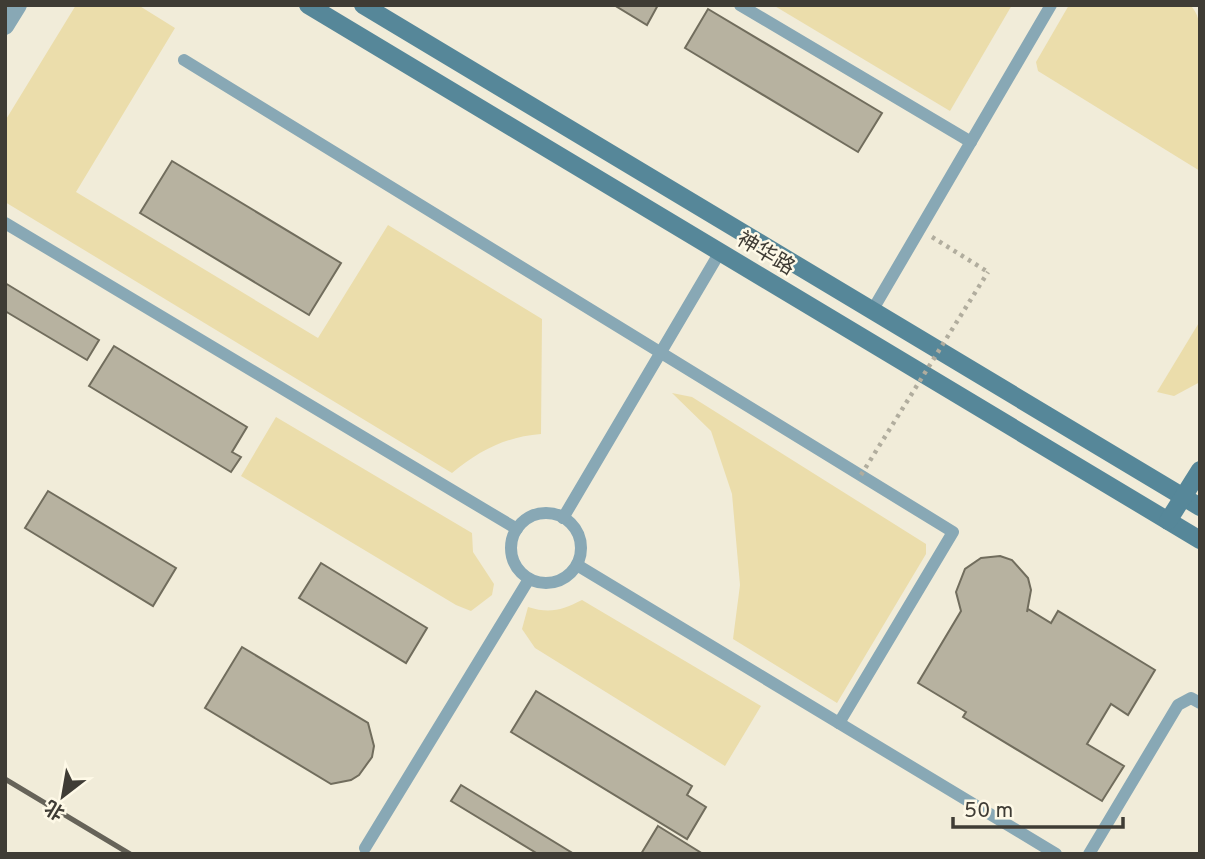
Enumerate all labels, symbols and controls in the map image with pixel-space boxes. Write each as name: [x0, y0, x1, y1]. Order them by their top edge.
street label: 神华路: [731, 226, 799, 282]
north arrow: [28, 761, 98, 831]
scale bar: [953, 786, 1123, 830]
text: 北: [41, 794, 70, 824]
text: 50 m: [964, 798, 1013, 825]

